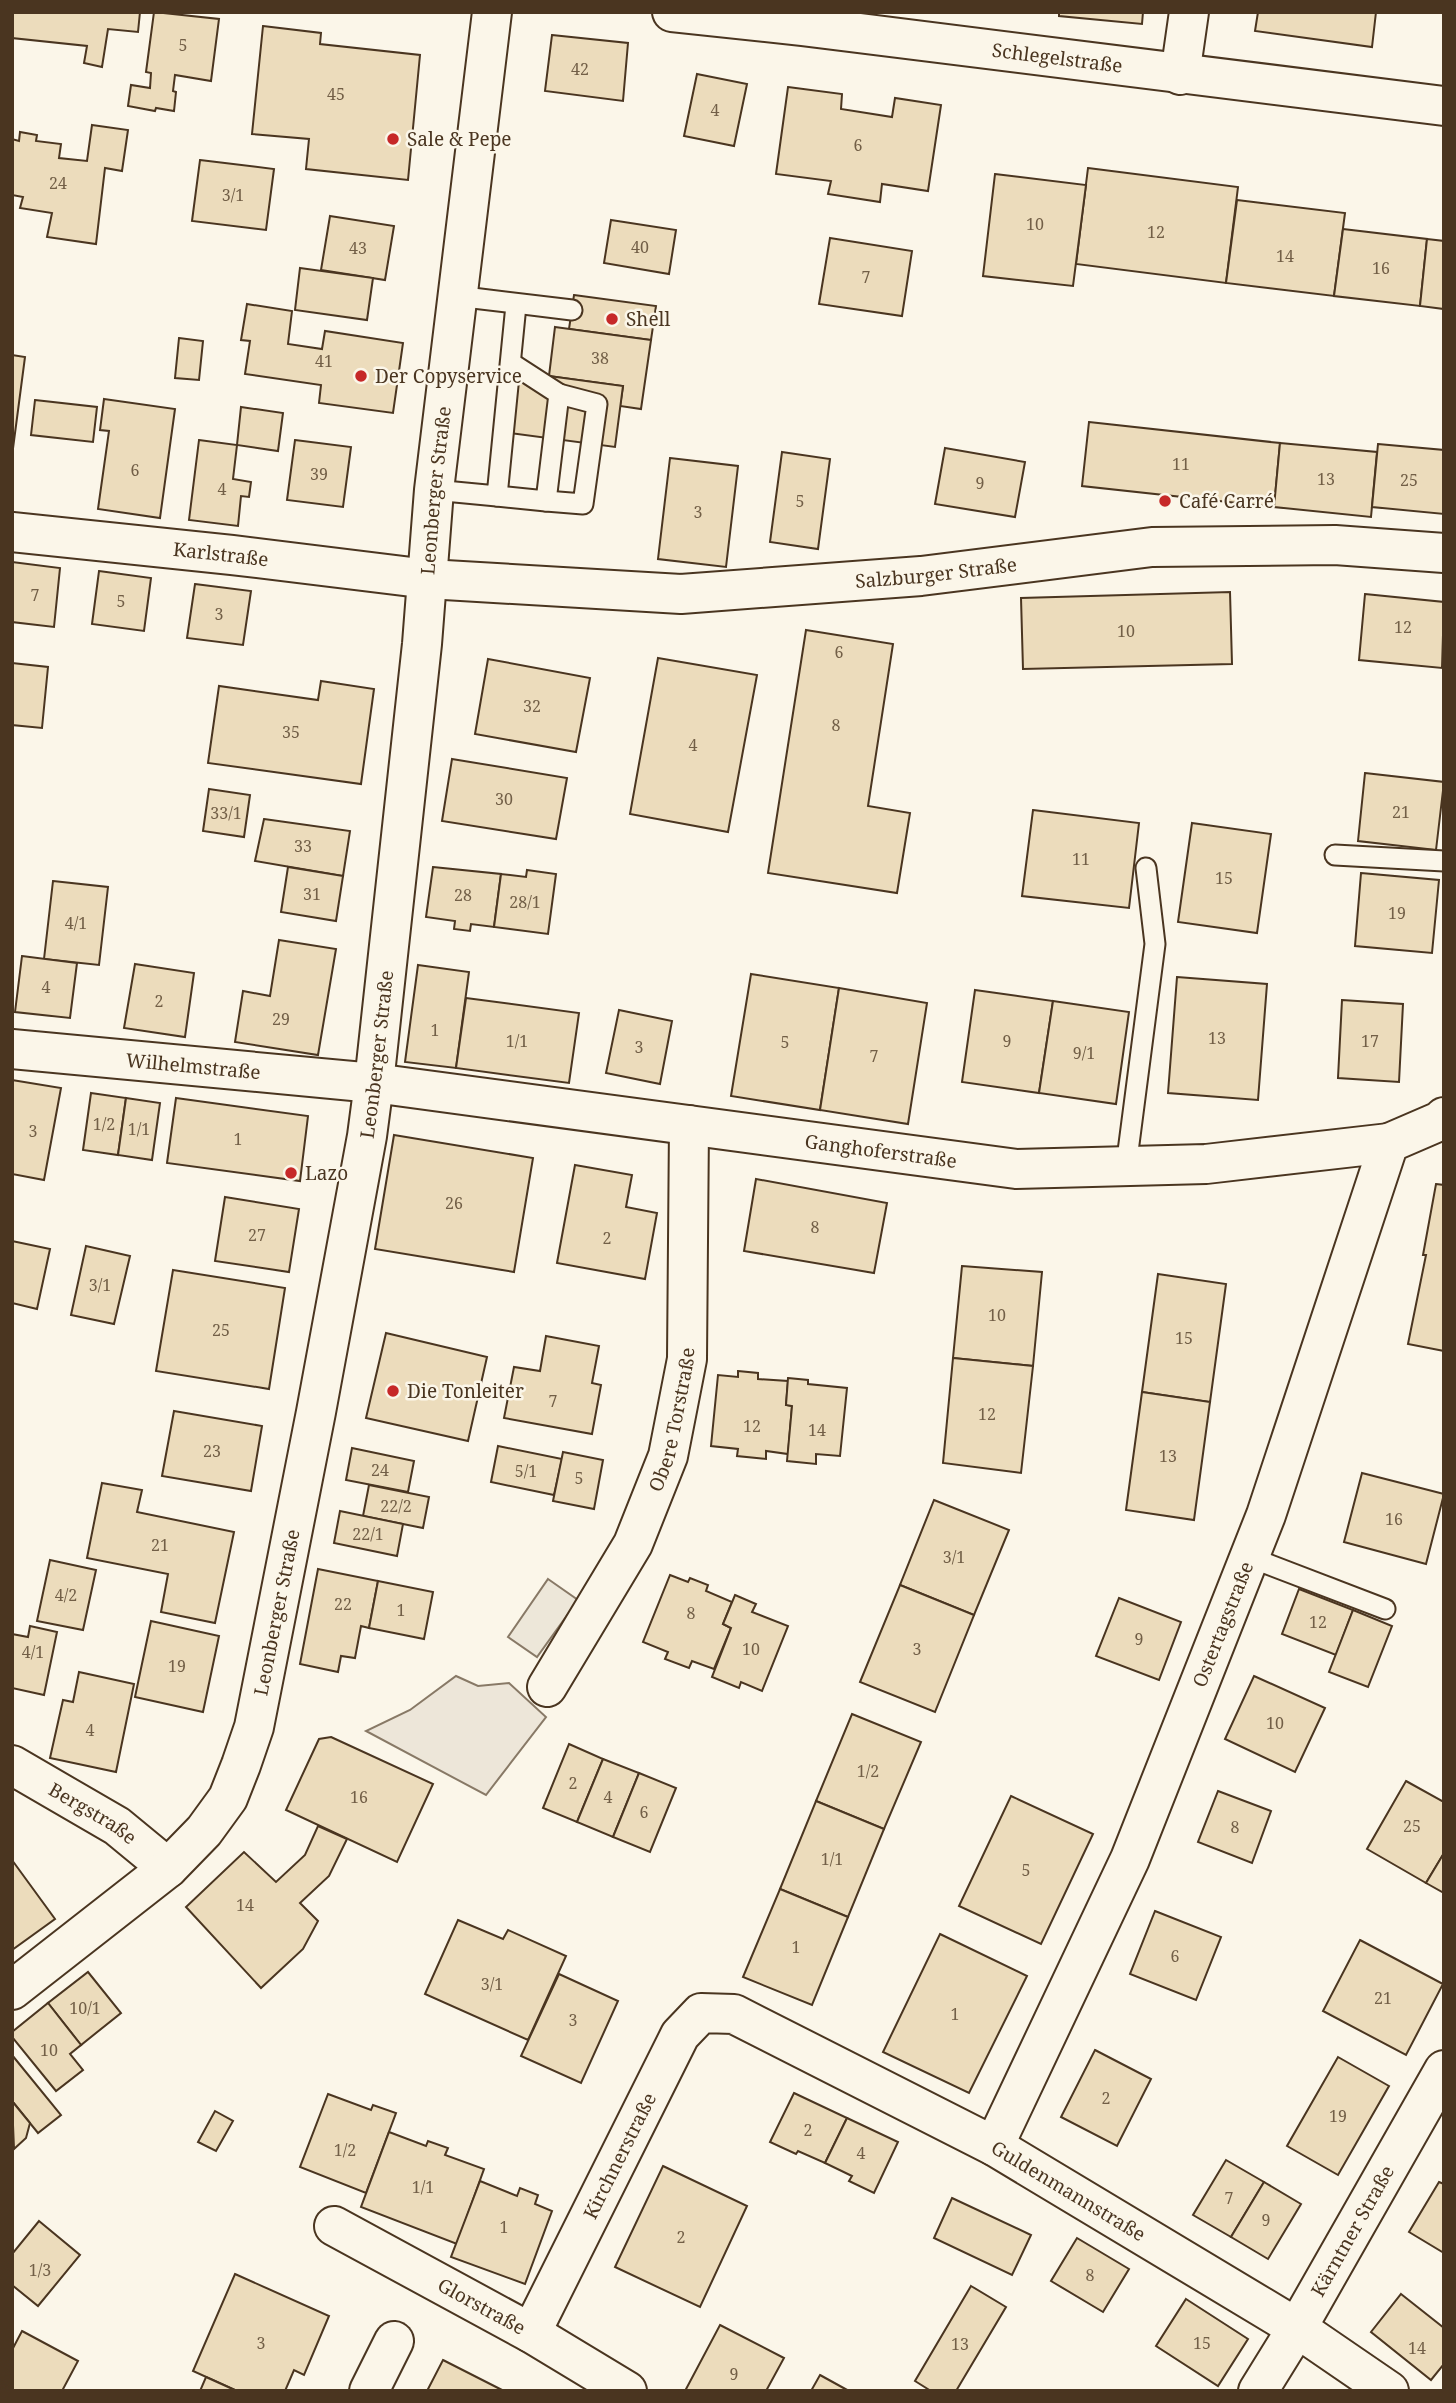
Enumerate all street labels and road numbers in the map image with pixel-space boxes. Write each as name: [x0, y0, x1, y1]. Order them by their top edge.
street label: Schlegelstraße: [991, 37, 1124, 79]
street label: Leonberger Straße: [414, 405, 457, 576]
street label: Karlstraße: [172, 536, 270, 572]
street label: Salzburger Straße: [854, 551, 1018, 594]
street label: Leonberger Straße: [354, 969, 399, 1140]
street label: Wilhelmstraße: [125, 1047, 262, 1085]
street label: Ganghoferstraße: [803, 1128, 958, 1174]
street label: Obere Torstraße: [642, 1347, 700, 1496]
street label: Leonberger Straße: [247, 1527, 306, 1698]
street label: Ostertagstraße: [1186, 1558, 1259, 1691]
street label: Bergstraße: [44, 1776, 142, 1850]
street label: Kirchnerstraße: [577, 2088, 662, 2224]
street label: Guldenmannstraße: [986, 2134, 1151, 2247]
street label: Kärntner Straße: [1305, 2160, 1400, 2301]
street label: Glorstraße: [433, 2272, 530, 2341]

